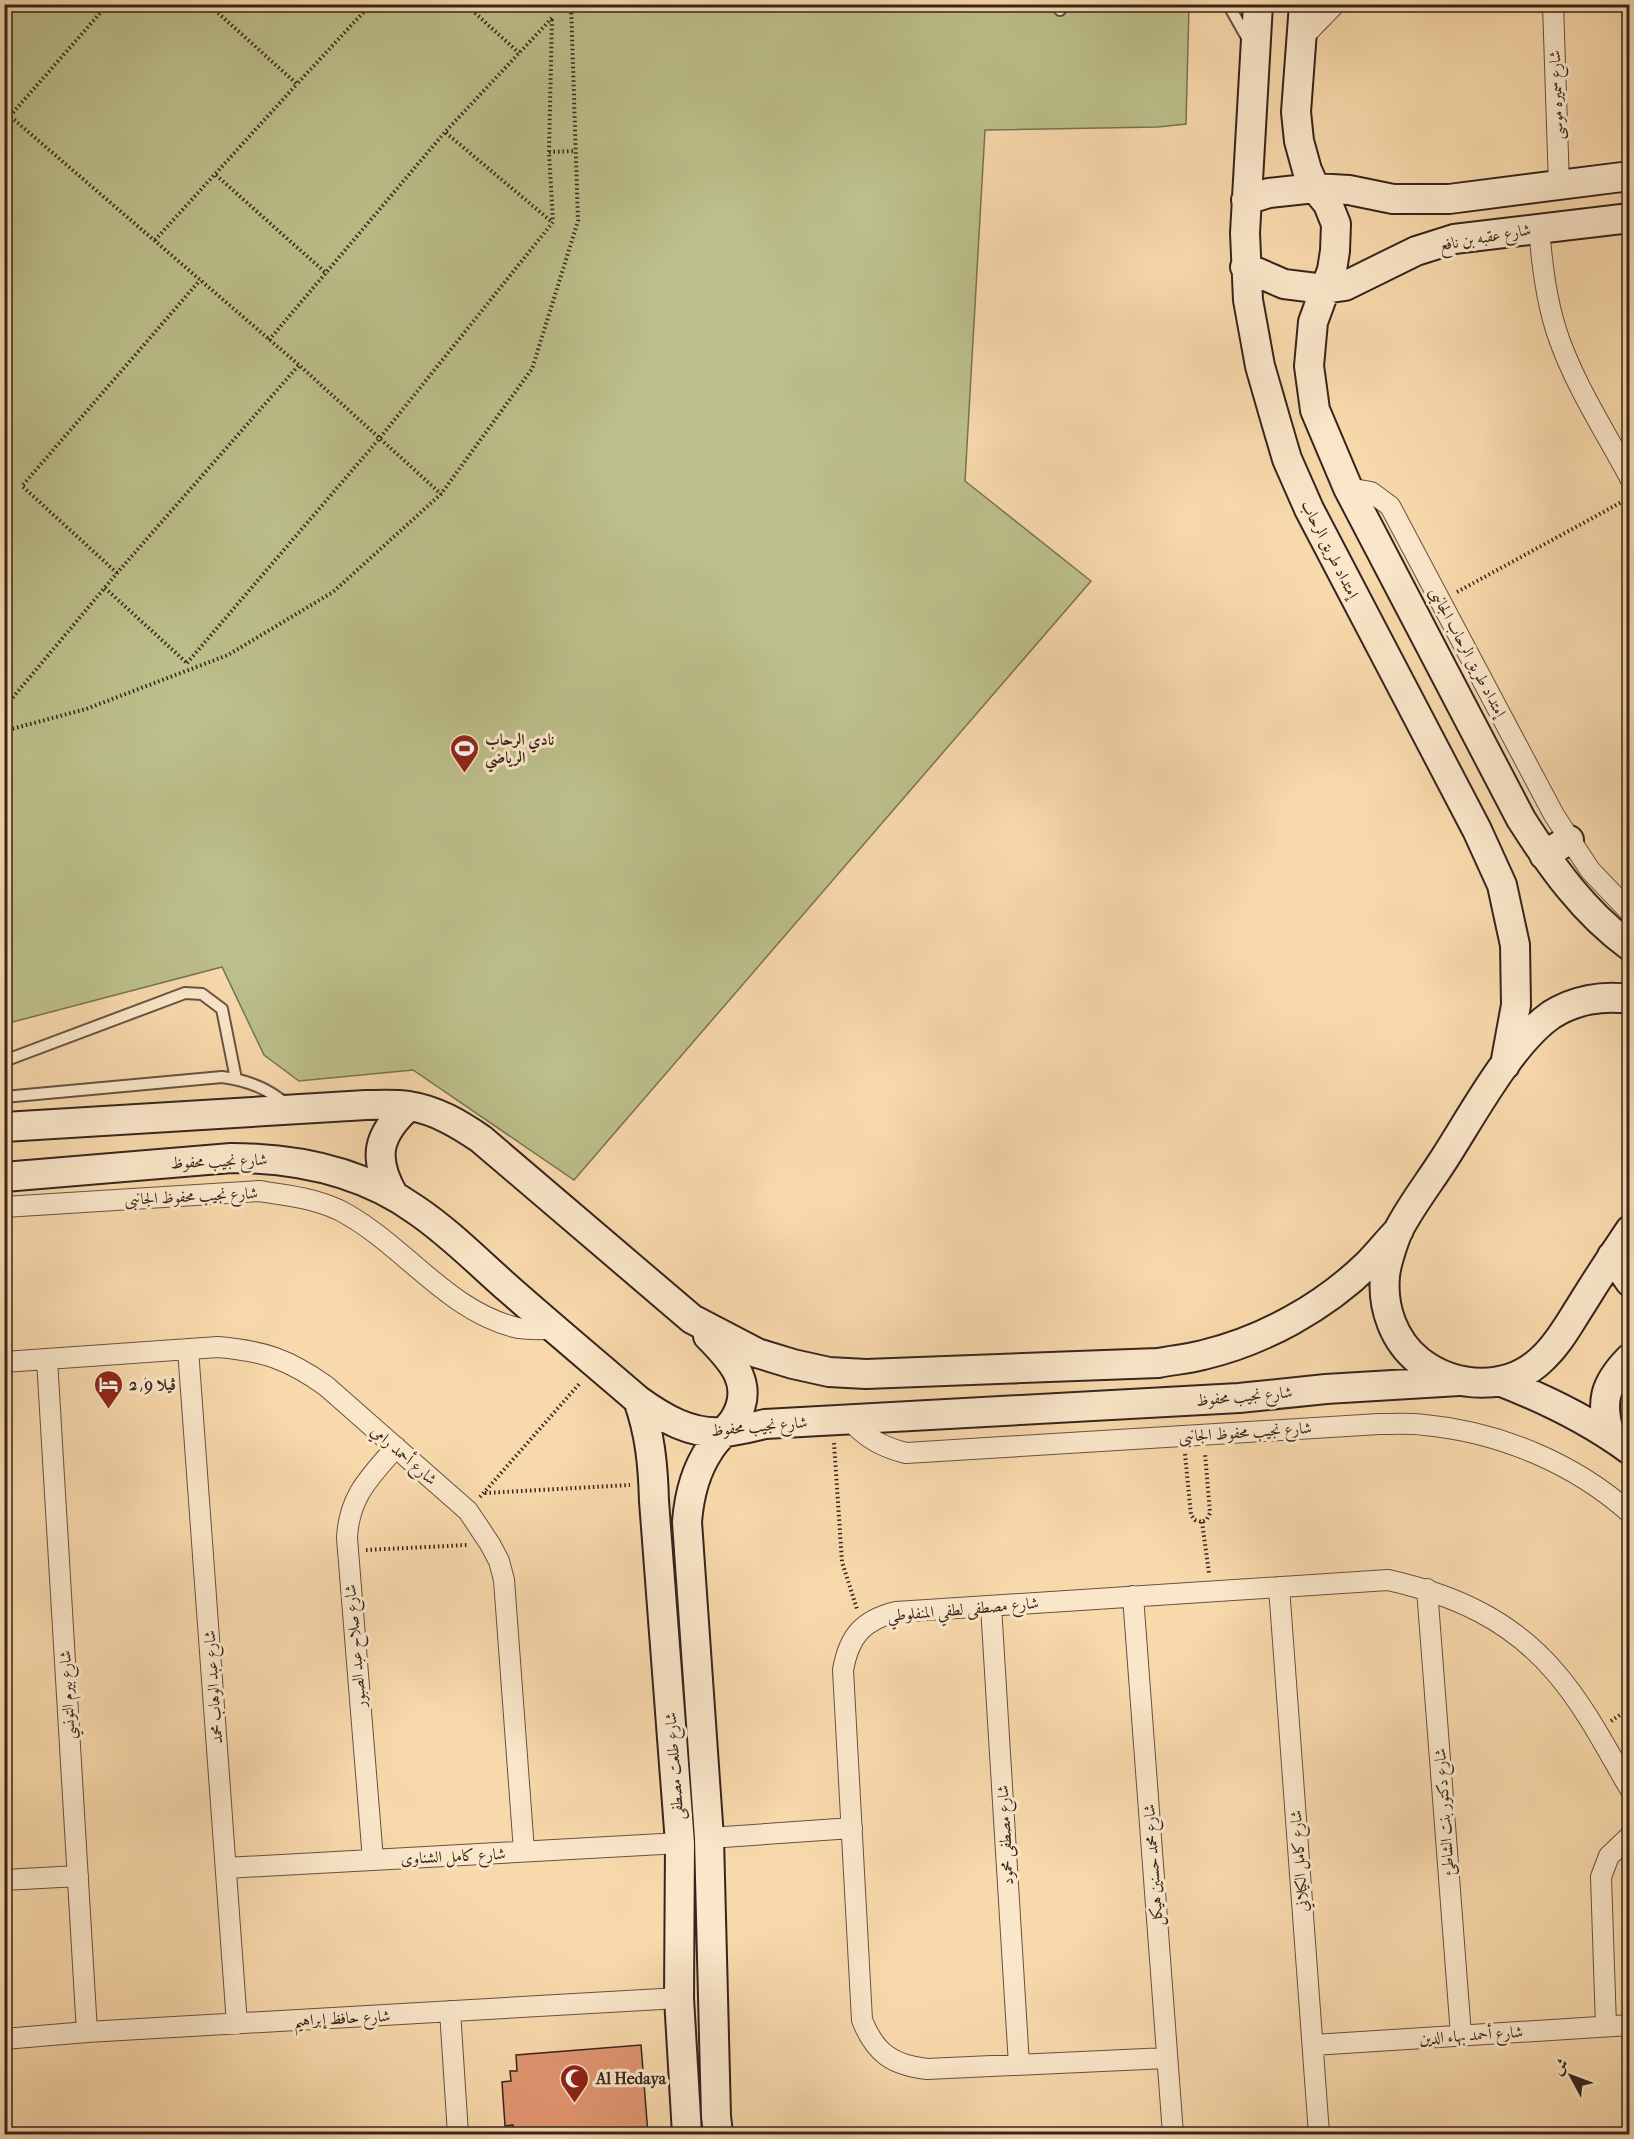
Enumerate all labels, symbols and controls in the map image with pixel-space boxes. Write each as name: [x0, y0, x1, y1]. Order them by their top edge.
street label: شارع سميره موسى: [1545, 50, 1571, 140]
street label: شارع عقبه بن نافع: [1438, 220, 1533, 260]
street label: إمتداد طريق الرحاب: [1296, 497, 1364, 603]
street label: إمتداد طريق الرحاب الجانبى: [1423, 584, 1511, 723]
place label: نادي الرحاب الرياضي: [485, 730, 554, 773]
sports icon: نادي الرحاب الرياضي: [448, 732, 480, 774]
street label: شارع نجيب محفوظ: [170, 1150, 268, 1176]
street label: شارع نجيب محفوظ الجانبى: [124, 1183, 259, 1213]
hotel icon: ڤيلا 9/ 2: [92, 1368, 124, 1410]
place label: ڤيلا 9/ 2: [129, 1375, 176, 1395]
street label: شارع نجيب محفوظ: [1195, 1382, 1293, 1414]
street label: شارع نجيب محفوظ: [710, 1412, 808, 1444]
street label: شارع نجيب محفوظ الجانبى: [1178, 1418, 1313, 1450]
street label: شارع أحمد رامي: [364, 1420, 442, 1492]
street label: شارع صلاح عبد الصبور: [340, 1583, 375, 1710]
street label: شارع مصطفى لطفي المنفلوطي: [887, 1593, 1040, 1631]
street label: شارع عبد الوهاب محمد: [200, 1629, 230, 1744]
street label: شارع بيرم التونسي: [55, 1650, 85, 1740]
street label: شارع طلعت مصطفى: [661, 1711, 691, 1820]
street label: شارع دكتور بنت الشاطئ: [1430, 1747, 1462, 1876]
street label: شارع مصطفى محمود: [993, 1784, 1021, 1885]
street label: شارع محمد حسنين هيكل: [1139, 1803, 1171, 1927]
street label: شارع كامل الكيلاني: [1286, 1809, 1316, 1913]
street label: شارع كامل الشناوى: [400, 1844, 506, 1872]
street label: شارع حافظ إبراهيم: [293, 2006, 391, 2037]
street label: شارع أحمد بهاء الدين: [1418, 2020, 1524, 2052]
north arrow: [1541, 2046, 1601, 2106]
text: ش: [1548, 2054, 1572, 2079]
mosque icon: Al Hedaya: [559, 2062, 591, 2104]
place label: Al Hedaya: [595, 2069, 667, 2089]

